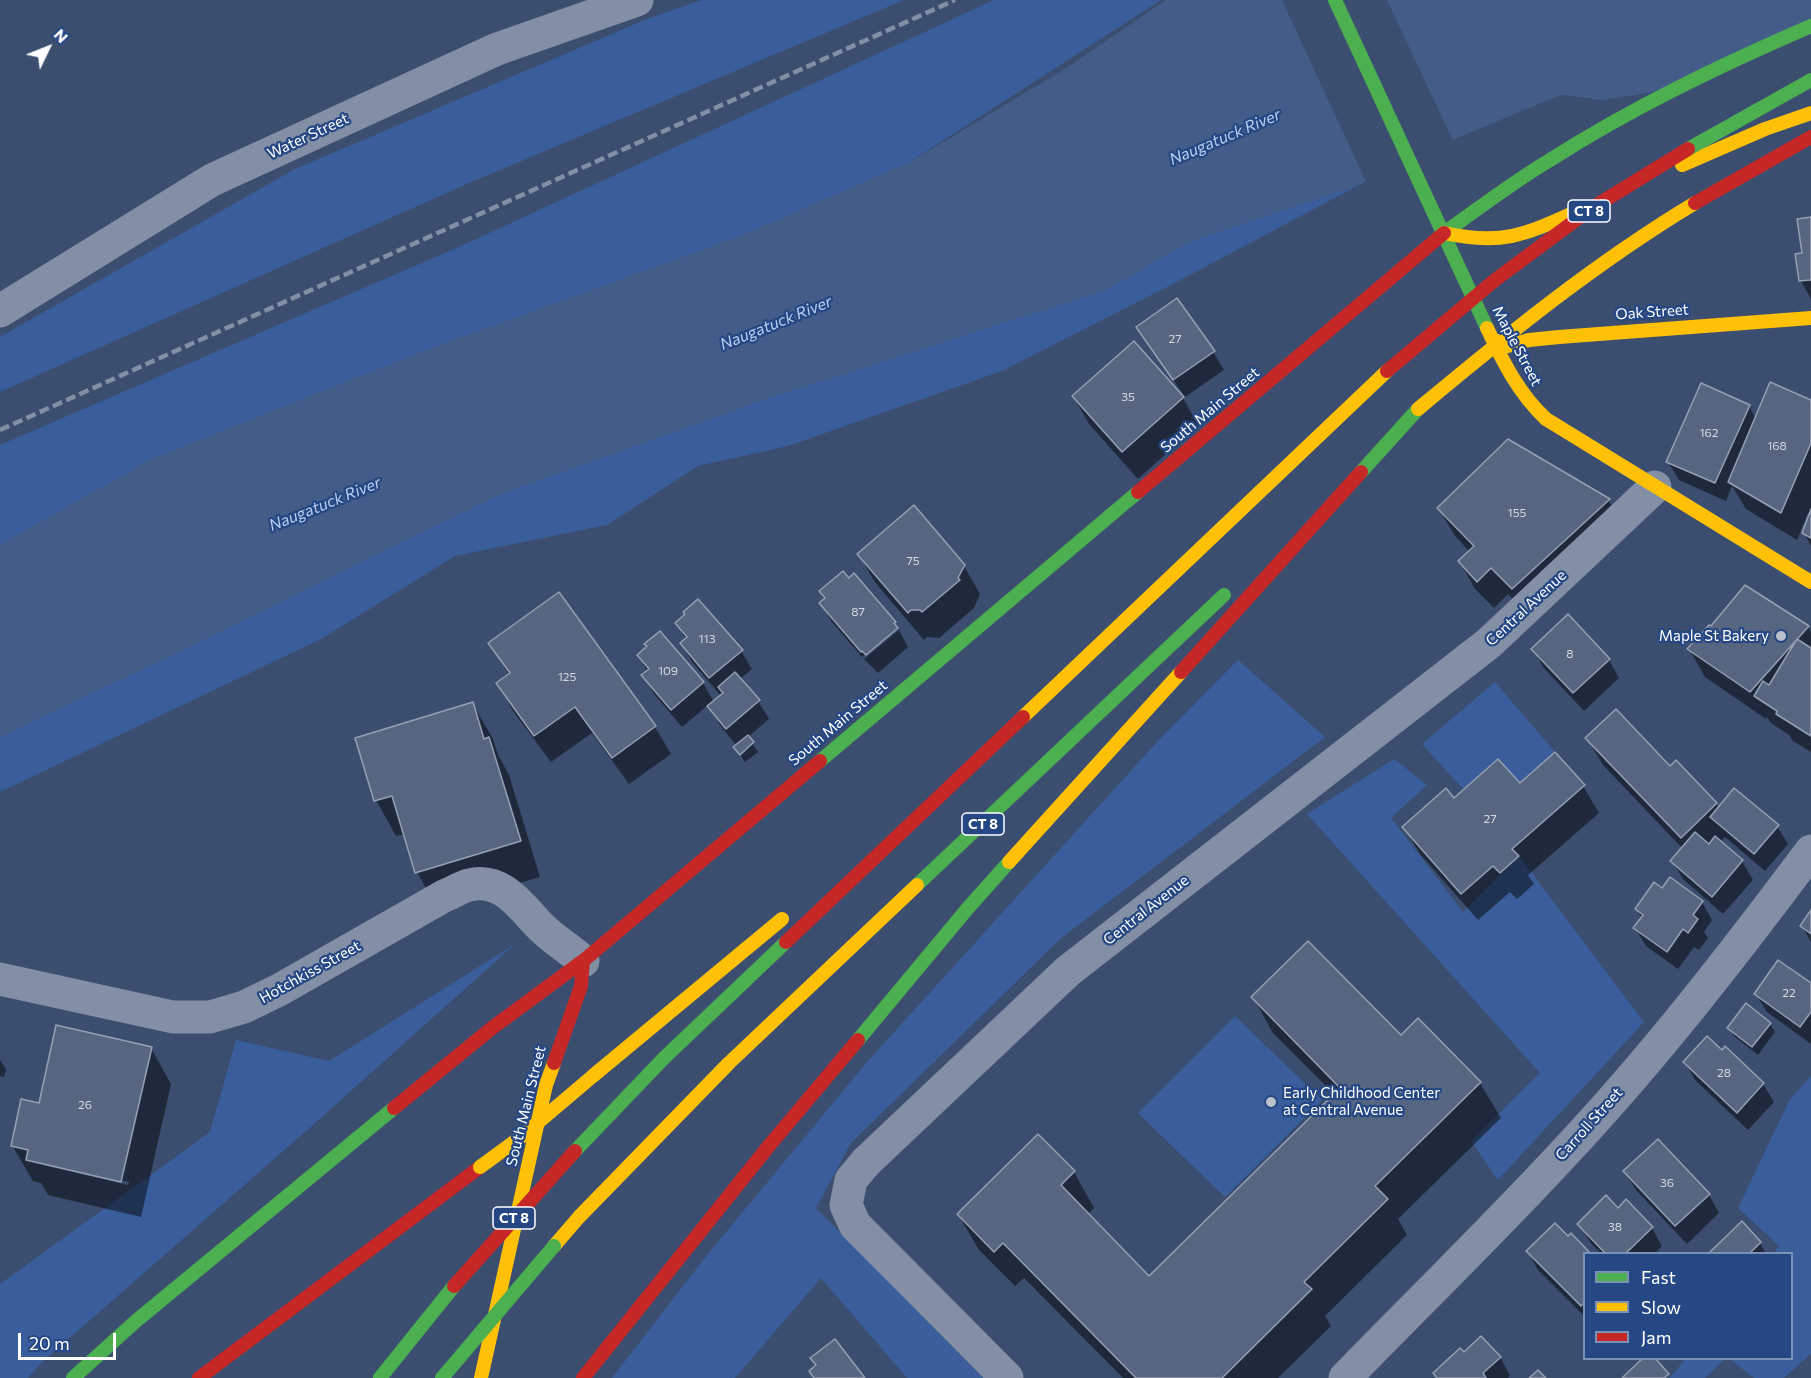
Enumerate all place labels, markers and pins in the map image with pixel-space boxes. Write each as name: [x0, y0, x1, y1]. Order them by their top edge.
place label: Maple St Bakery: [1659, 627, 1769, 645]
marker: Maple St Bakery: [1774, 629, 1788, 643]
place label: Early Childhood Center at Central Avenue: [1283, 1084, 1440, 1119]
marker: Early Childhood Center at Central Avenue: [1264, 1095, 1278, 1109]

